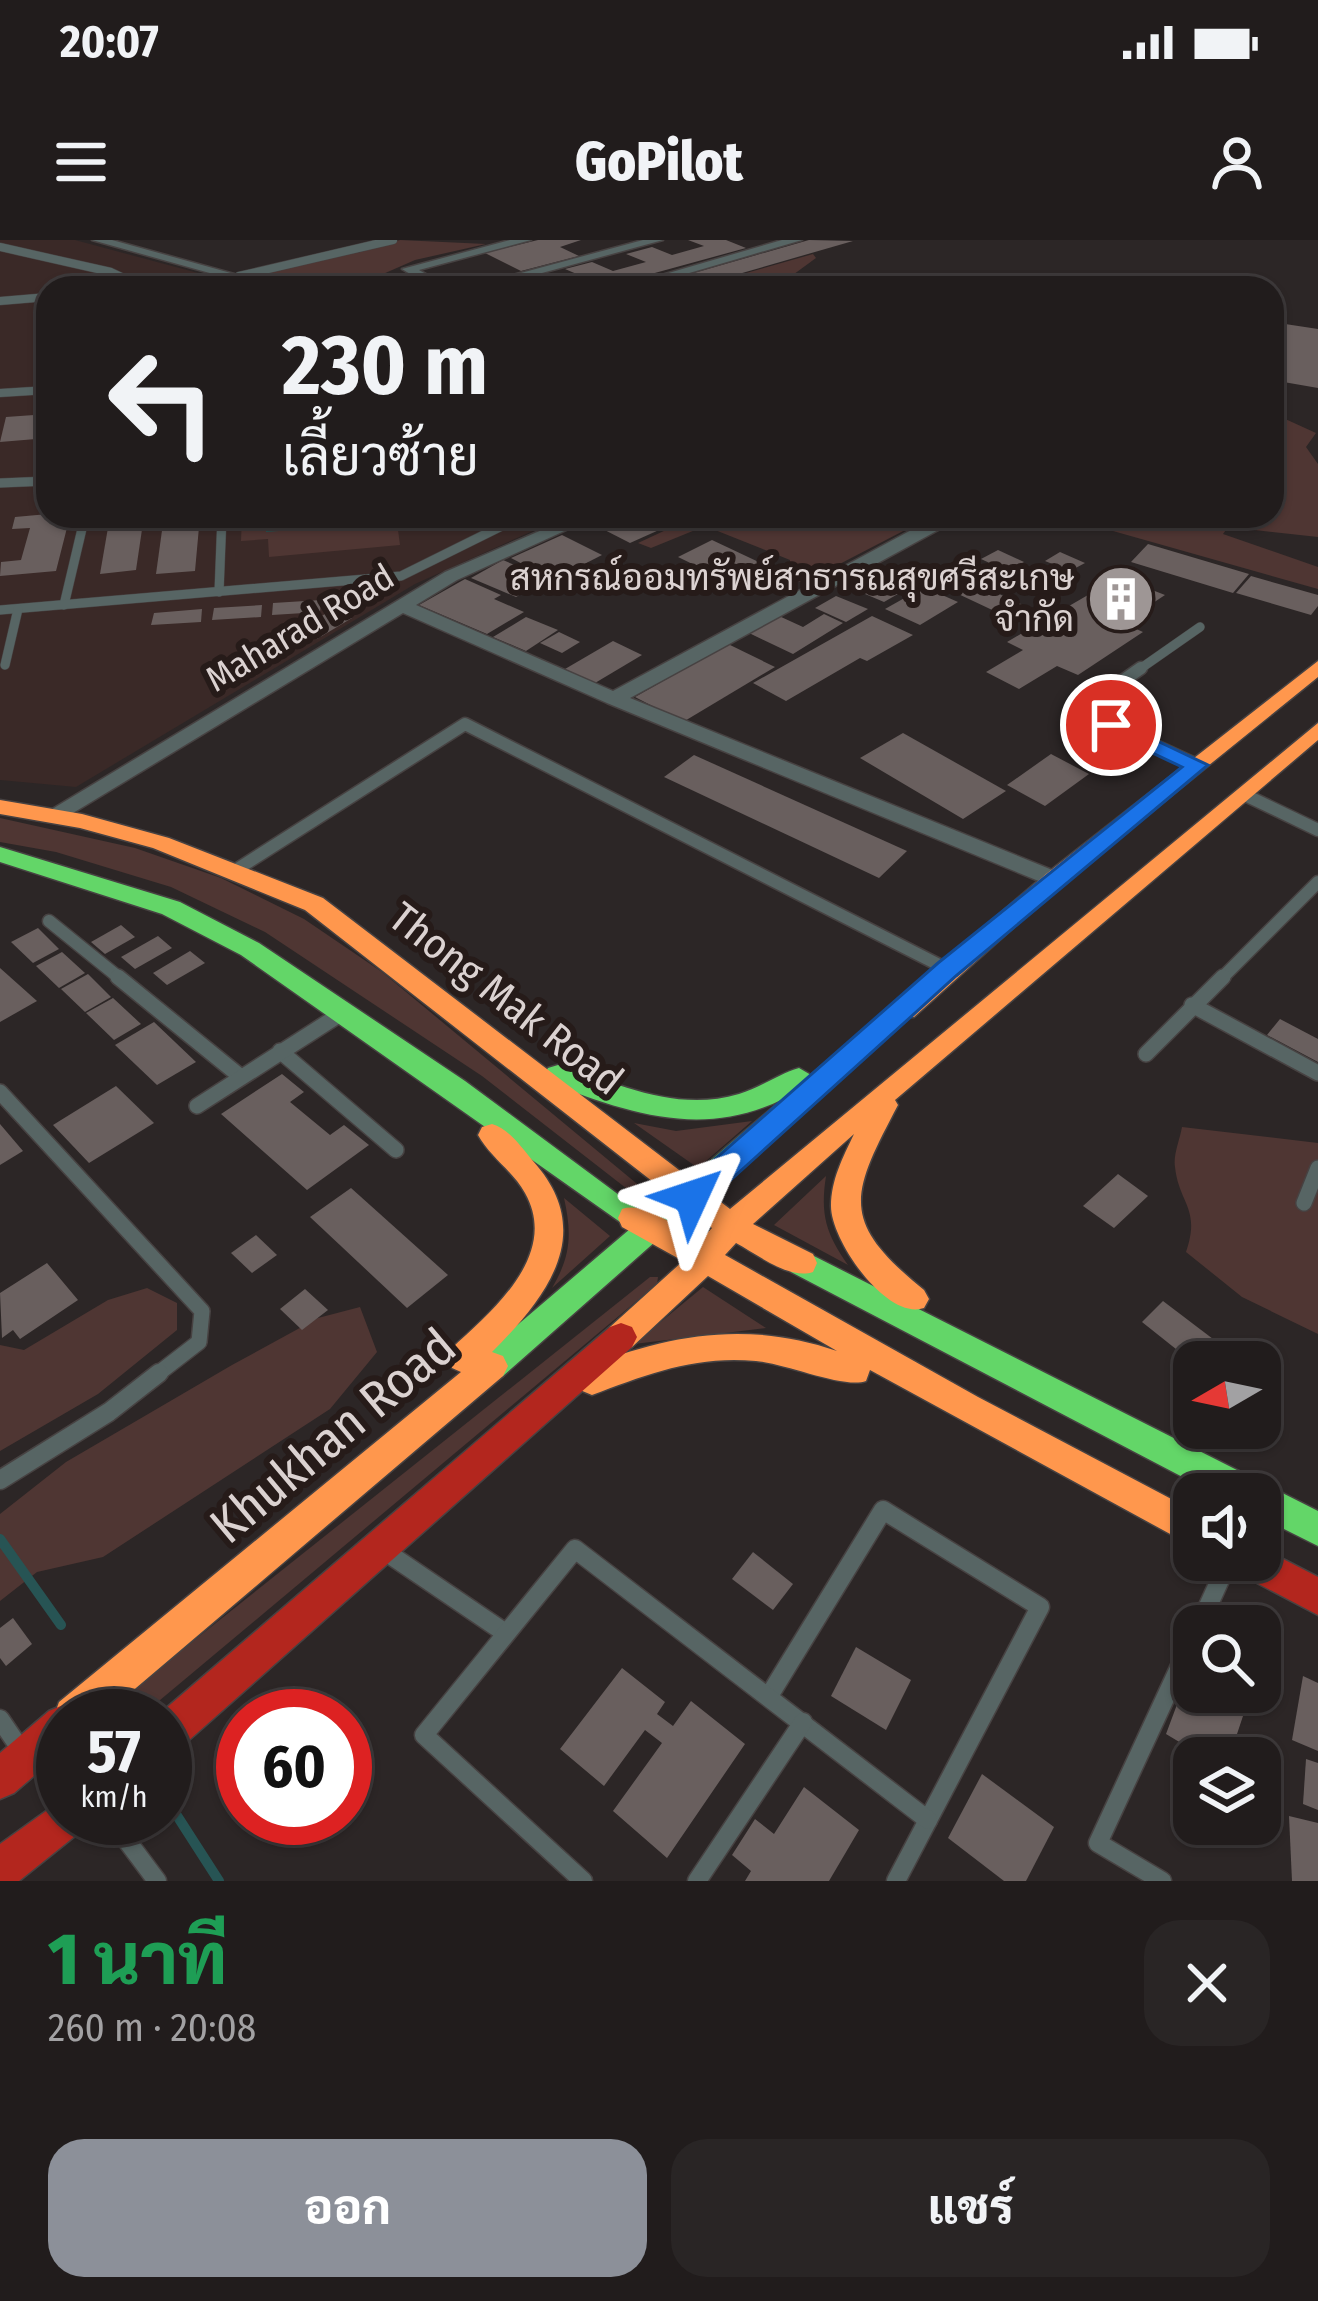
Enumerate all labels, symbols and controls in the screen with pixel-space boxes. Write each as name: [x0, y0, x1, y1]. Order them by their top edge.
text: 20:07: [60, 15, 159, 69]
icon: menu: [48, 129, 114, 195]
icon: person: [1204, 129, 1270, 195]
text: GoPilot: [575, 130, 743, 194]
text: 230 m: [282, 315, 488, 416]
icon: left: [84, 324, 240, 480]
text: เลี้ยวซ้าย: [282, 425, 479, 489]
street label: Maharad Road: [198, 555, 402, 701]
place label: สหกรณ์ออมทรัพย์สาธารณสุขศรีสะเกษ จำกัด: [510, 555, 1075, 641]
building icon: สหกรณ์ออมทรัพย์สาธารณสุขศรีสะเกษ จำกัด: [1086, 564, 1156, 634]
pin: [1060, 674, 1162, 776]
icon: arrive: [1078, 692, 1144, 758]
street label: Thong Mak Road: [379, 892, 633, 1106]
position arrow: [629, 1134, 755, 1260]
street label: Khukhan Road: [198, 1316, 468, 1556]
north arrow: [1173, 1341, 1281, 1449]
map controls: [1173, 1341, 1281, 1845]
button: sound: [1173, 1473, 1281, 1581]
button: search: [1173, 1605, 1281, 1713]
speed limit sign: 60: [216, 1689, 372, 1845]
text: 57: [87, 1716, 141, 1788]
button: layers: [1173, 1737, 1281, 1845]
text: km/h: [81, 1779, 147, 1815]
text: 1 นาที: [48, 1917, 227, 2003]
button: close: [1144, 1920, 1270, 2046]
text: 260 m · 20:08: [48, 2005, 256, 2051]
button: ออก: [48, 2139, 647, 2277]
button: แชร์: [671, 2139, 1270, 2277]

